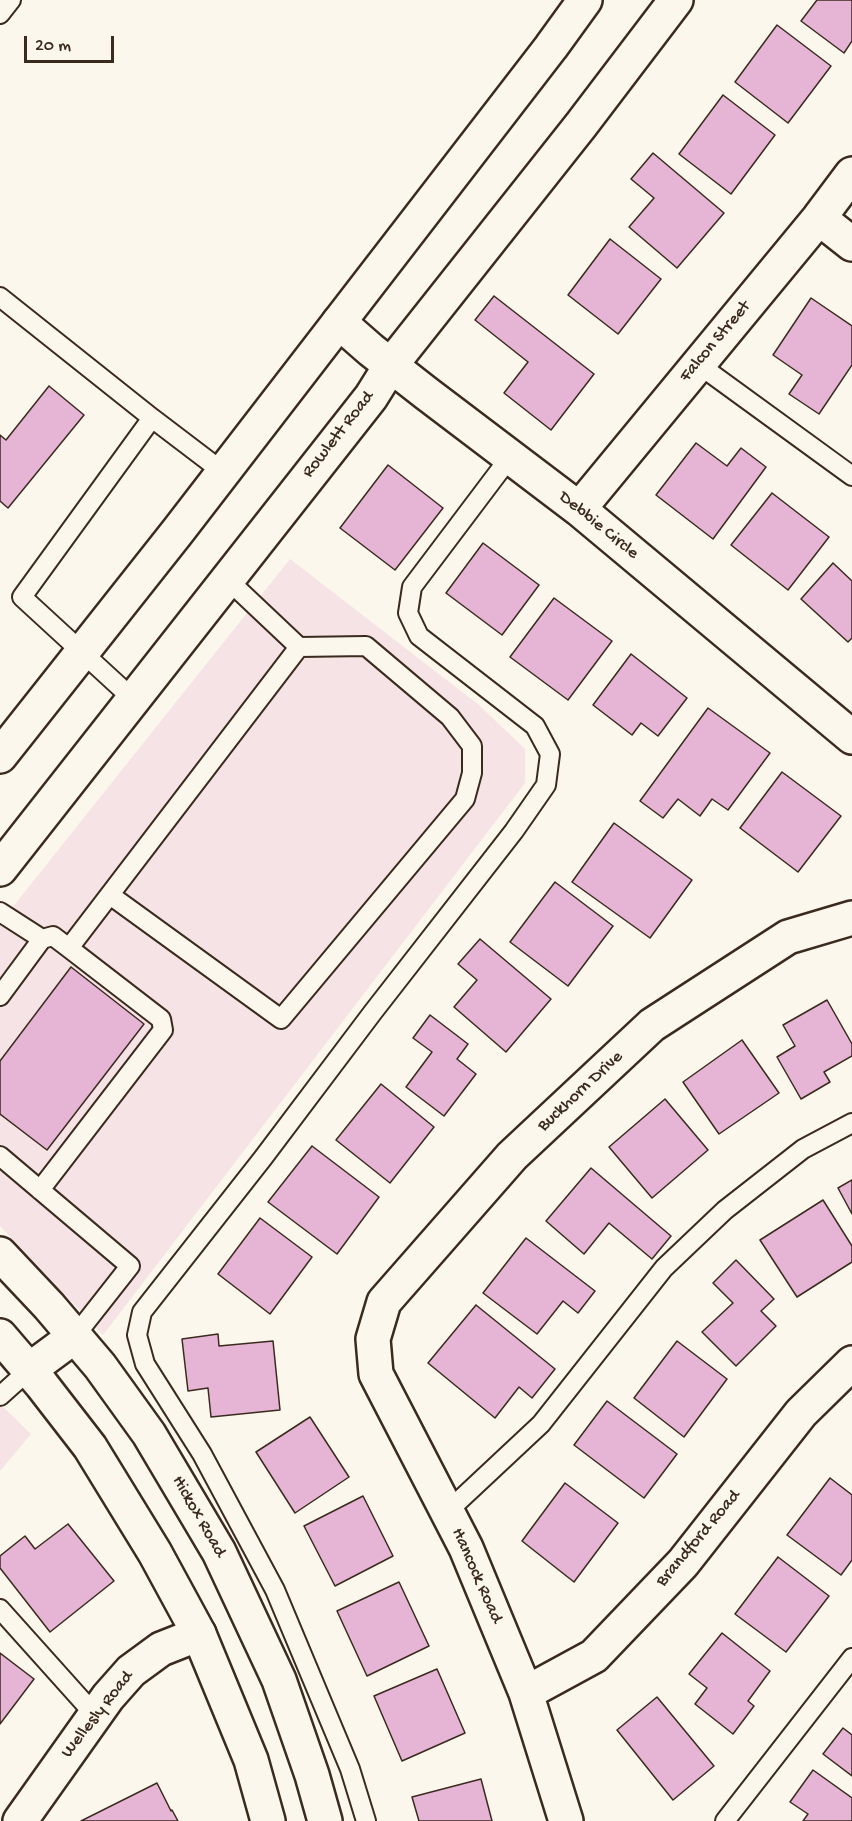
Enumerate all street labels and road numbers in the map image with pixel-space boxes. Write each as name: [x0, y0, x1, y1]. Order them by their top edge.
street label: Falcon Street: [676, 297, 756, 387]
street label: Rowlett Road: [298, 387, 380, 483]
street label: Debbie Circle: [554, 487, 642, 565]
street label: Buckhorn Drive: [534, 1047, 628, 1137]
street label: Hickox Road: [166, 1472, 230, 1562]
street label: Brandford Road: [652, 1486, 746, 1592]
street label: Hancock Road: [445, 1525, 507, 1627]
street label: Wellesly Road: [57, 1667, 139, 1763]

